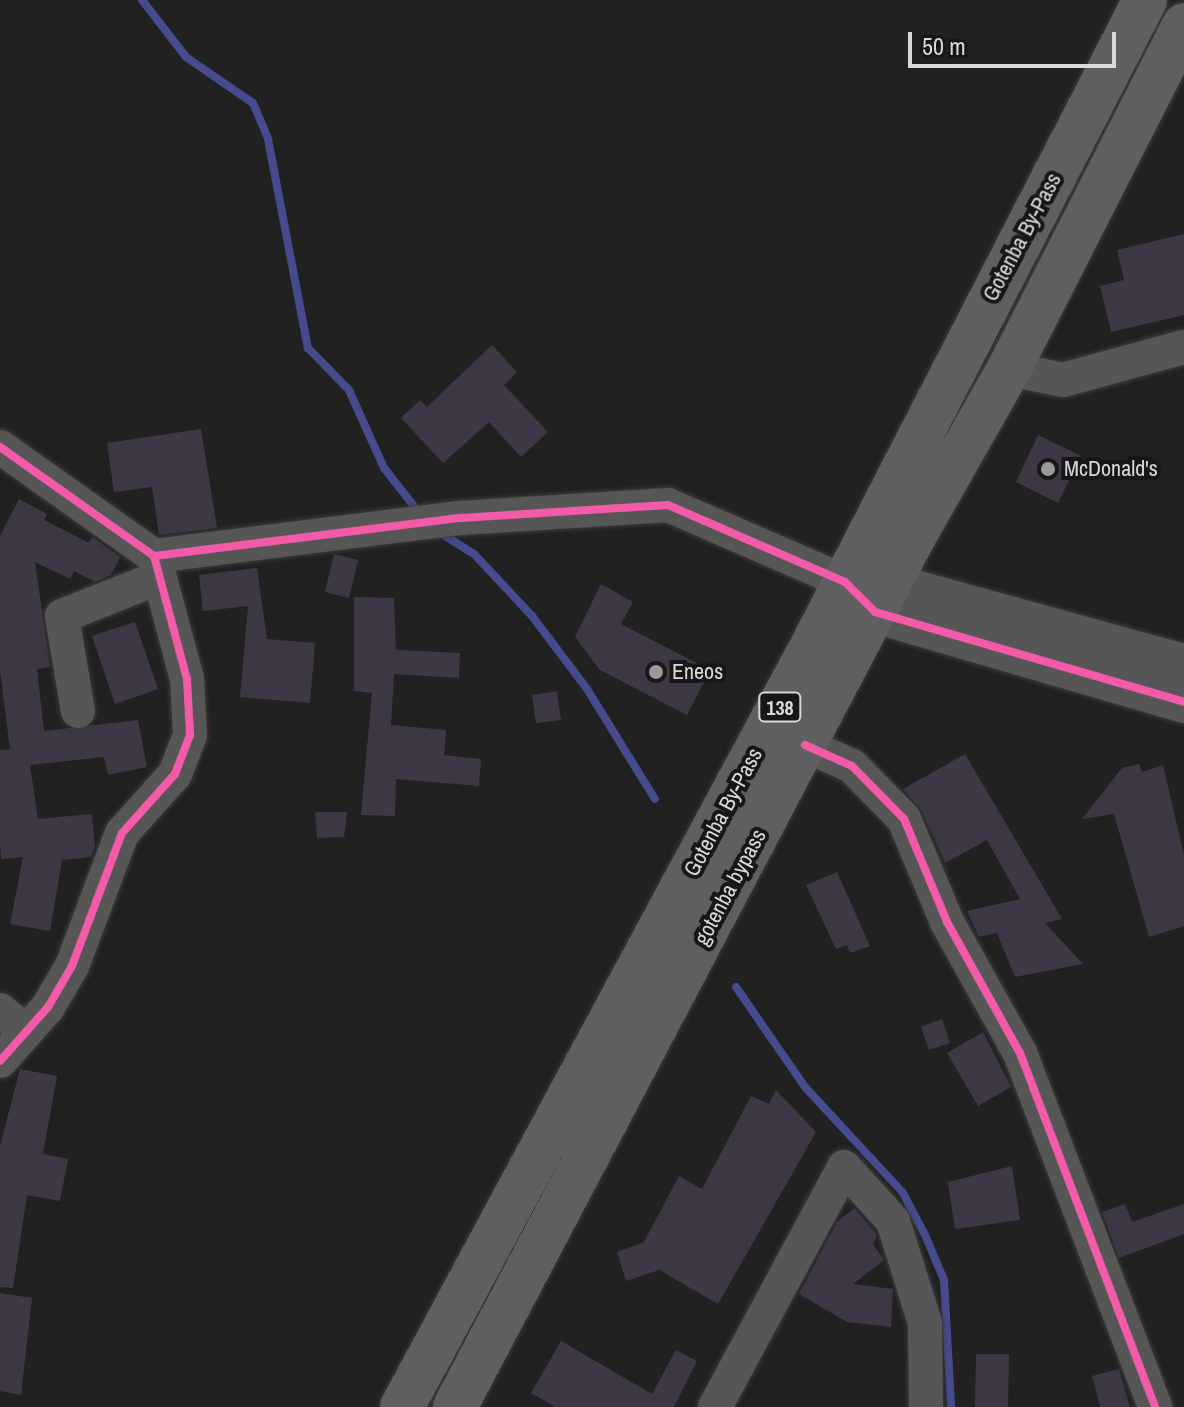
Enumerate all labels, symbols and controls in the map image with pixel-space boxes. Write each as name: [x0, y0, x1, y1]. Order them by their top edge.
scale bar: [912, 16, 1120, 66]
text: 50 m: [922, 30, 966, 62]
street label: Gotenba By-Pass: [977, 168, 1067, 306]
place label: McDonald's: [1064, 456, 1158, 482]
marker: McDonald's: [1039, 460, 1057, 478]
place label: Eneos: [672, 659, 723, 685]
marker: Eneos: [647, 663, 665, 681]
road number: 138: [758, 691, 802, 723]
street label: Gotenba By-Pass: [678, 743, 768, 881]
street label: gotenba bypass: [688, 825, 772, 949]

